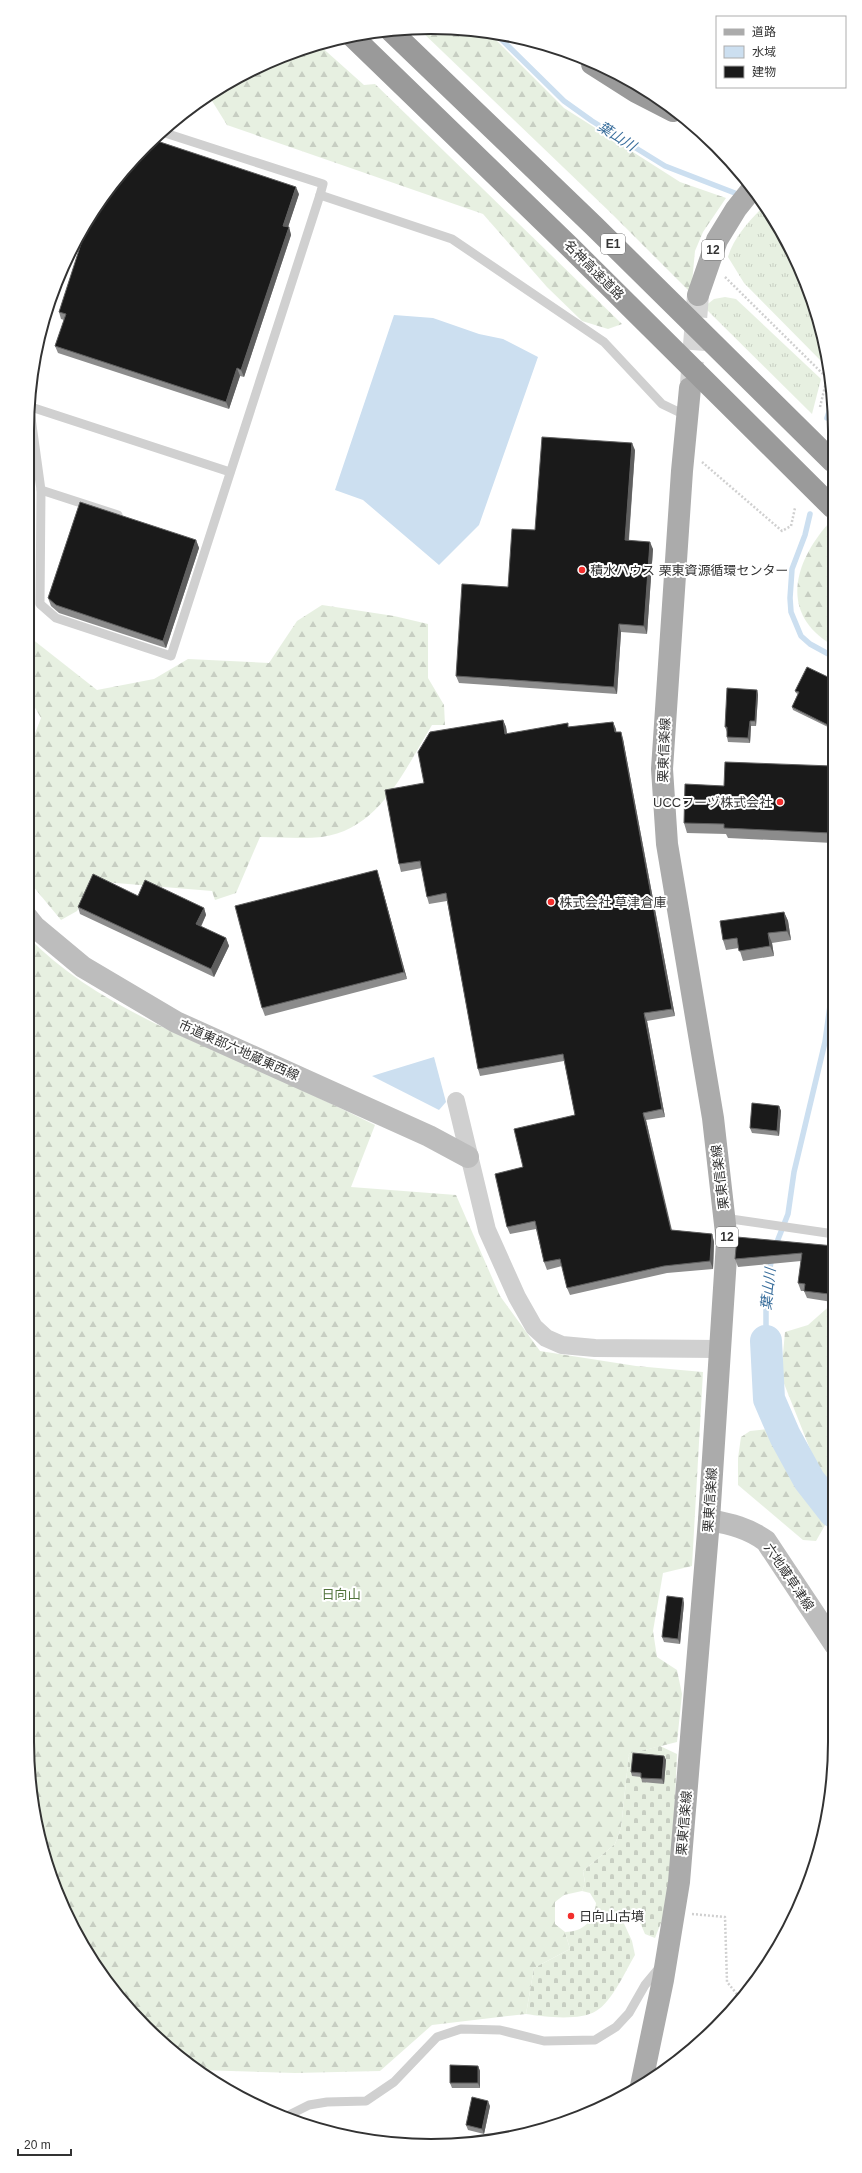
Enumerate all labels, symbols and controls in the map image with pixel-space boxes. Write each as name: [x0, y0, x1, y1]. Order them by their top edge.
legend: [716, 16, 846, 88]
text: 道路: [752, 25, 776, 39]
text: 水域: [752, 45, 776, 59]
text: 建物: [752, 65, 776, 79]
water label: 葉山川: [595, 118, 641, 155]
road number: E1: [601, 234, 625, 254]
street label: 名神高速道路: [561, 237, 627, 303]
road number: 12: [702, 240, 724, 260]
place label: 積水ハウス 栗東資源循環センター: [590, 563, 789, 578]
marker: 積水ハウス 栗東資源循環センター: [577, 565, 587, 575]
street label: 栗東信楽線: [655, 717, 673, 783]
place label: UCCフーヅ株式会社: [653, 795, 772, 810]
marker: UCCフーヅ株式会社: [775, 797, 785, 807]
place label: 株式会社 草津倉庫: [559, 895, 667, 910]
marker: 株式会社 草津倉庫: [546, 897, 556, 907]
street label: 市道東部六地蔵東西線: [177, 1017, 301, 1083]
street label: 栗東信楽線: [709, 1144, 731, 1210]
road number: 12: [716, 1227, 738, 1247]
water label: 葉山川: [758, 1265, 778, 1311]
street label: 栗東信楽線: [700, 1467, 720, 1533]
street label: 六地蔵草津線: [761, 1540, 817, 1614]
park label: 日向山: [321, 1587, 361, 1602]
street label: 栗東信楽線: [674, 1790, 694, 1856]
place label: 日向山古墳: [579, 1909, 644, 1924]
marker: 日向山古墳: [566, 1911, 576, 1921]
scale bar: [18, 2131, 71, 2157]
text: 20 m: [24, 2138, 51, 2152]

